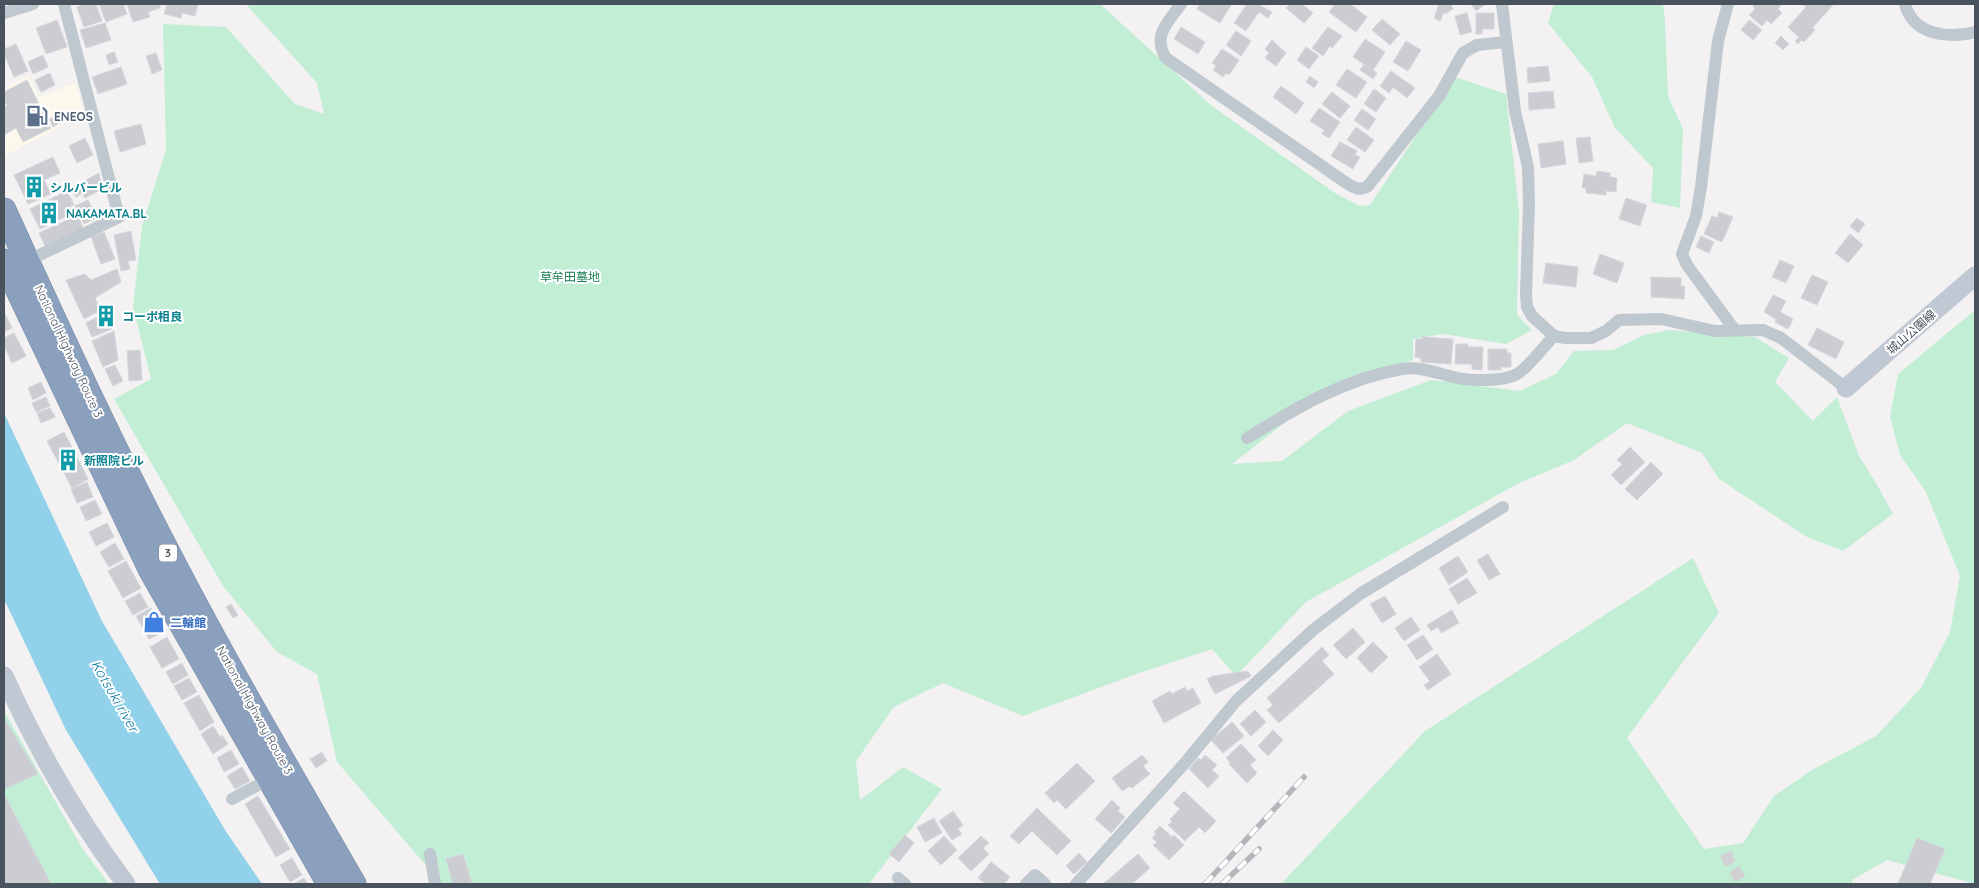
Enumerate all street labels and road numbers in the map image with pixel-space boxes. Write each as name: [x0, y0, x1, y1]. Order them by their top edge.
street label: National Highway Route 3: [32, 282, 106, 420]
street label: 城山公園線: [1883, 307, 1939, 357]
road number: 3: [159, 544, 177, 562]
street label: National Highway Route 3: [213, 643, 297, 777]

